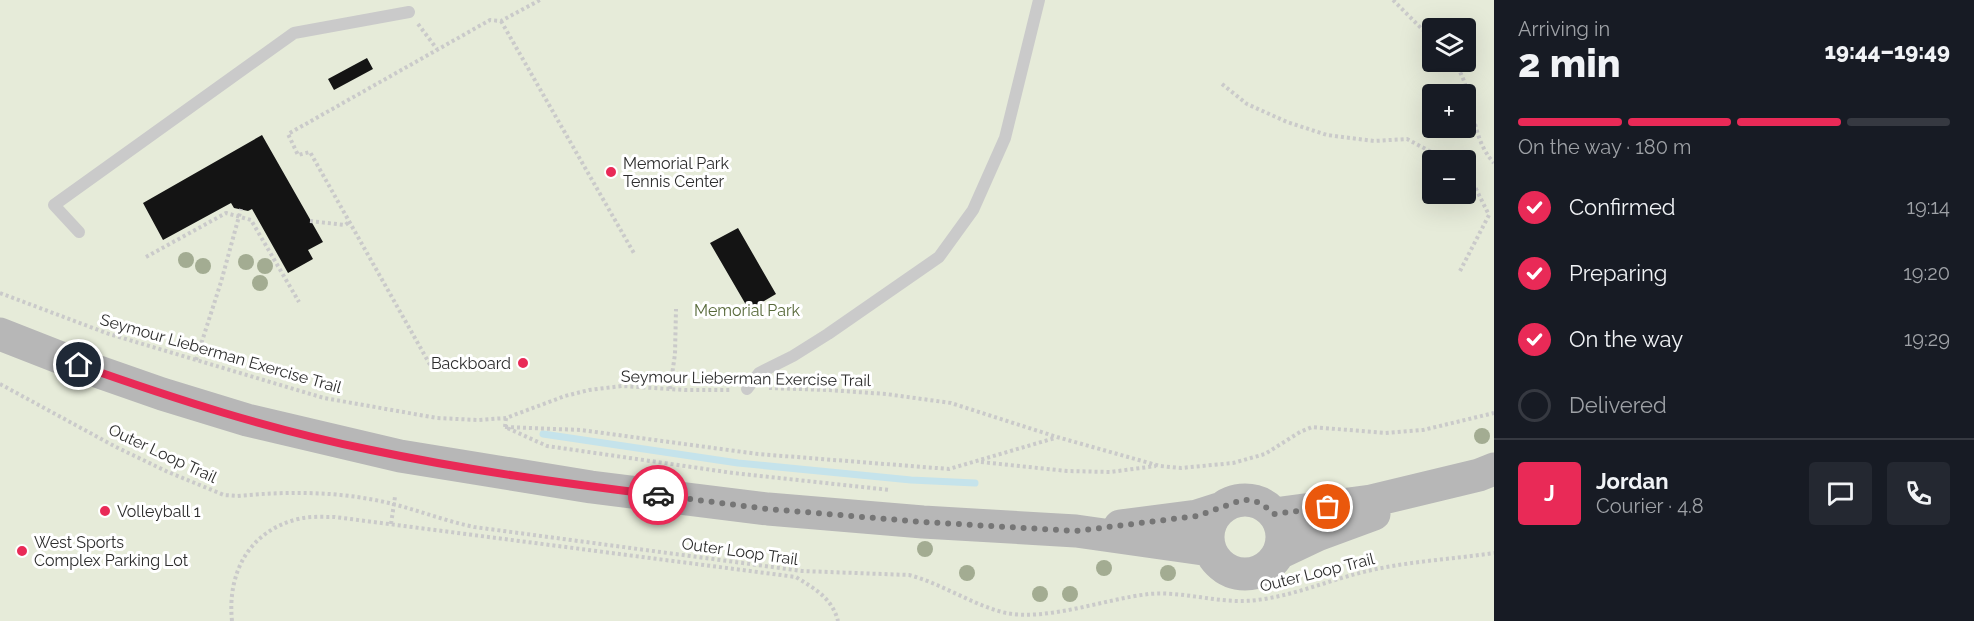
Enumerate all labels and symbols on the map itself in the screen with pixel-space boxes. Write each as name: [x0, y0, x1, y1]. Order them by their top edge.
place label: Memorial Park Tennis Center: [623, 154, 729, 191]
marker: Memorial Park Tennis Center: [604, 165, 618, 179]
park label: Memorial Park: [694, 301, 800, 320]
street label: Seymour Lieberman Exercise Trail: [98, 310, 344, 397]
pin: [53, 339, 104, 390]
place label: Backboard: [431, 354, 511, 373]
marker: Backboard: [516, 356, 530, 370]
street label: Seymour Lieberman Exercise Trail: [621, 367, 872, 390]
street label: Outer Loop Trail: [105, 420, 221, 487]
courier: [628, 465, 688, 525]
pin: [1302, 481, 1353, 532]
place label: Volleyball 1: [117, 502, 201, 521]
marker: Volleyball 1: [98, 504, 112, 518]
place label: West Sports Complex Parking Lot: [34, 533, 189, 570]
street label: Outer Loop Trail: [680, 534, 800, 569]
marker: West Sports Complex Parking Lot: [15, 544, 29, 558]
street label: Outer Loop Trail: [1258, 549, 1377, 596]

